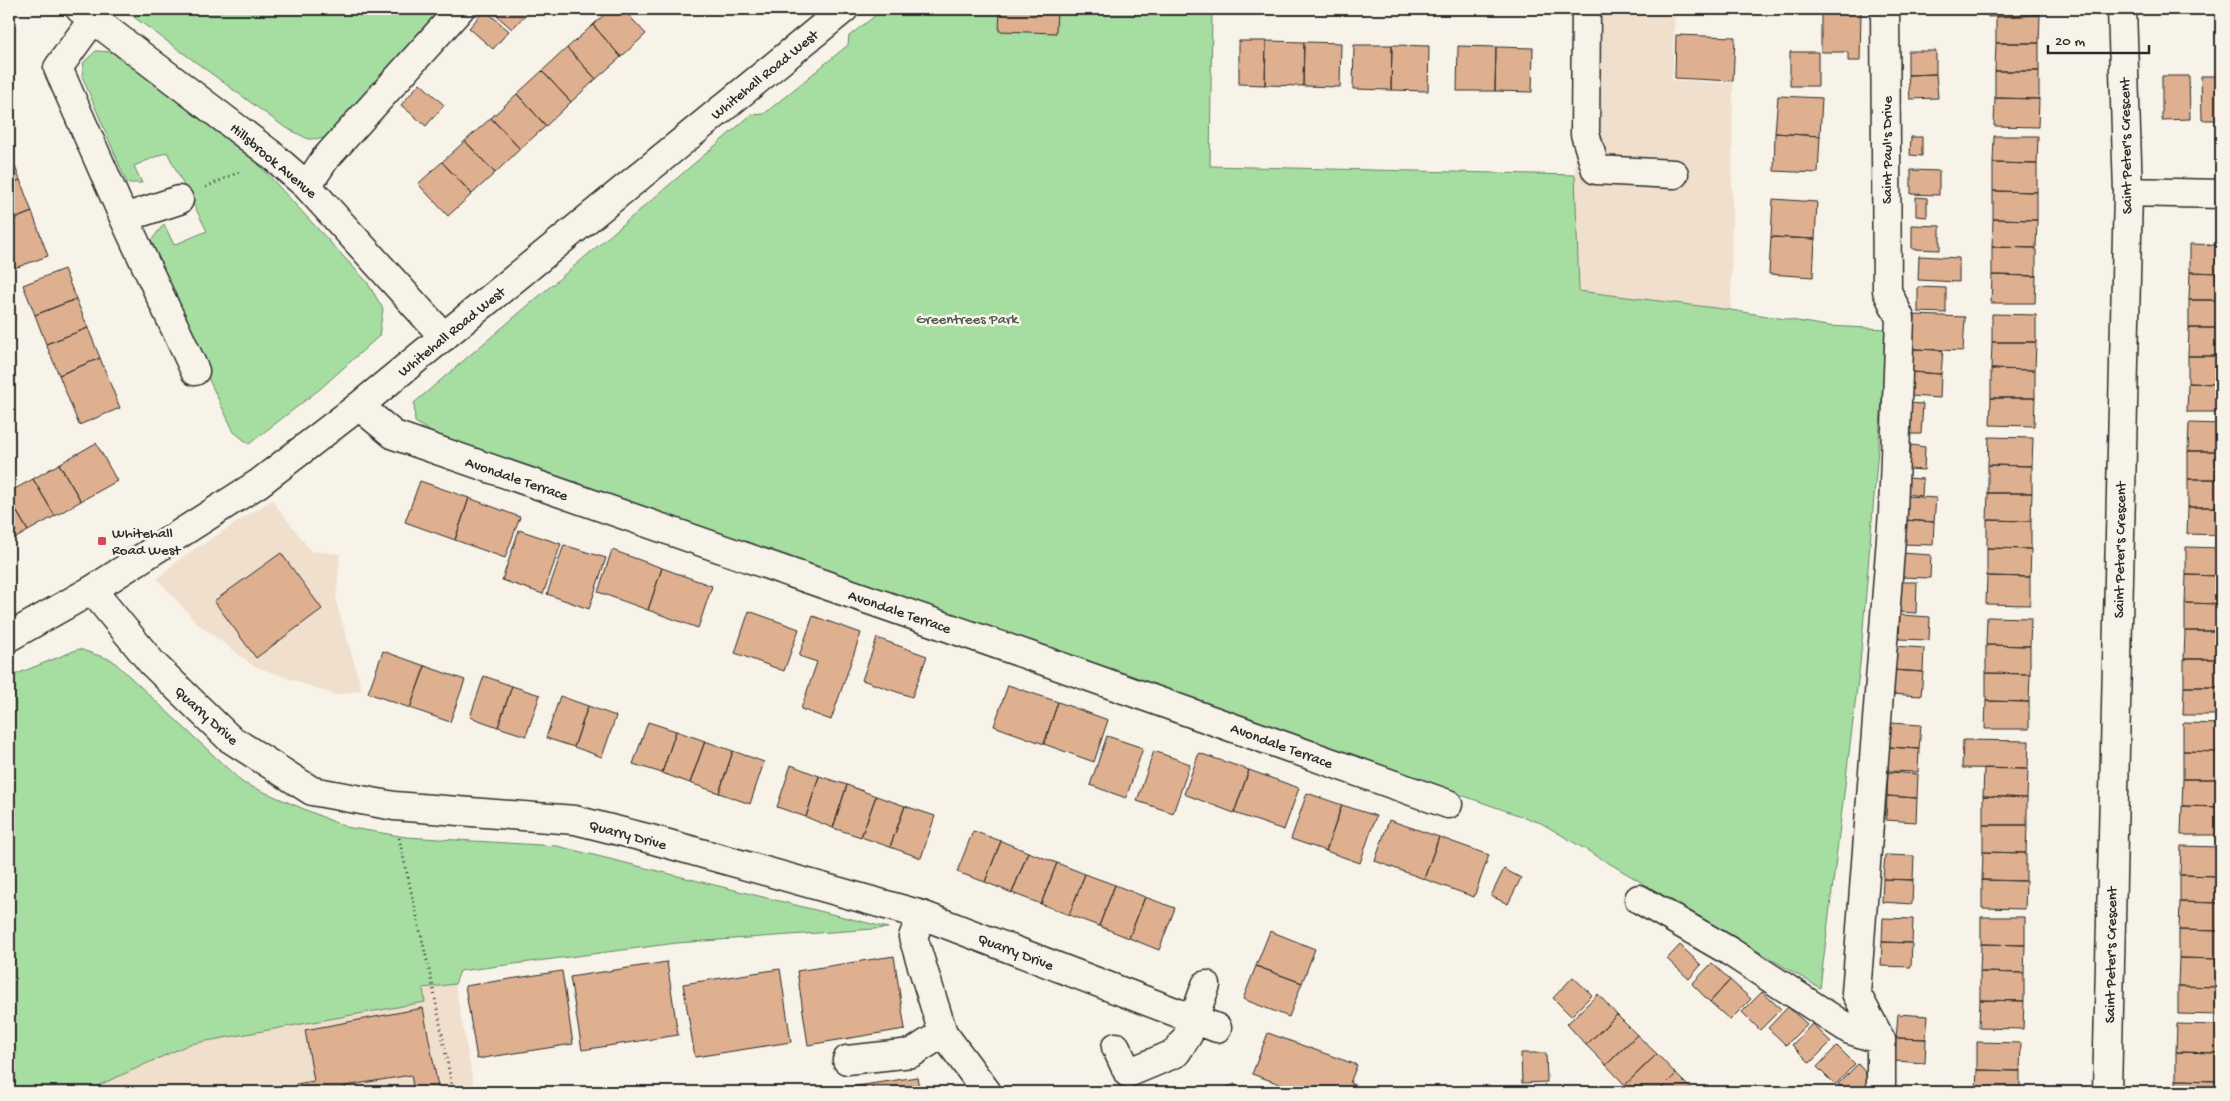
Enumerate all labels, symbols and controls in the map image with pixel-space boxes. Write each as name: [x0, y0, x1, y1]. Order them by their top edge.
scale bar: [2048, 22, 2149, 54]
street label: Whitehall Road West: [708, 26, 824, 124]
text: 20 m: [2055, 33, 2085, 51]
street label: Saint Peter's Crescent: [2117, 76, 2137, 214]
street label: Saint Paul's Drive: [1879, 96, 1897, 204]
street label: Hillsbrook Avenue: [226, 120, 320, 203]
street label: Whitehall Road West: [395, 283, 511, 381]
park label: Greentrees Park: [916, 311, 1019, 329]
street label: Avondale Terrace: [463, 454, 570, 506]
street label: Saint Peter's Crescent: [2111, 480, 2131, 618]
place label: Whitehall Road West: [112, 525, 182, 560]
marker: Whitehall Road West: [96, 535, 108, 547]
street label: Avondale Terrace: [846, 587, 953, 639]
street label: Quarry Drive: [170, 683, 241, 750]
street label: Avondale Terrace: [1228, 720, 1335, 774]
street label: Quarry Drive: [587, 817, 669, 855]
street label: Saint Peter's Crescent: [2102, 885, 2122, 1023]
street label: Quarry Drive: [975, 930, 1056, 976]

